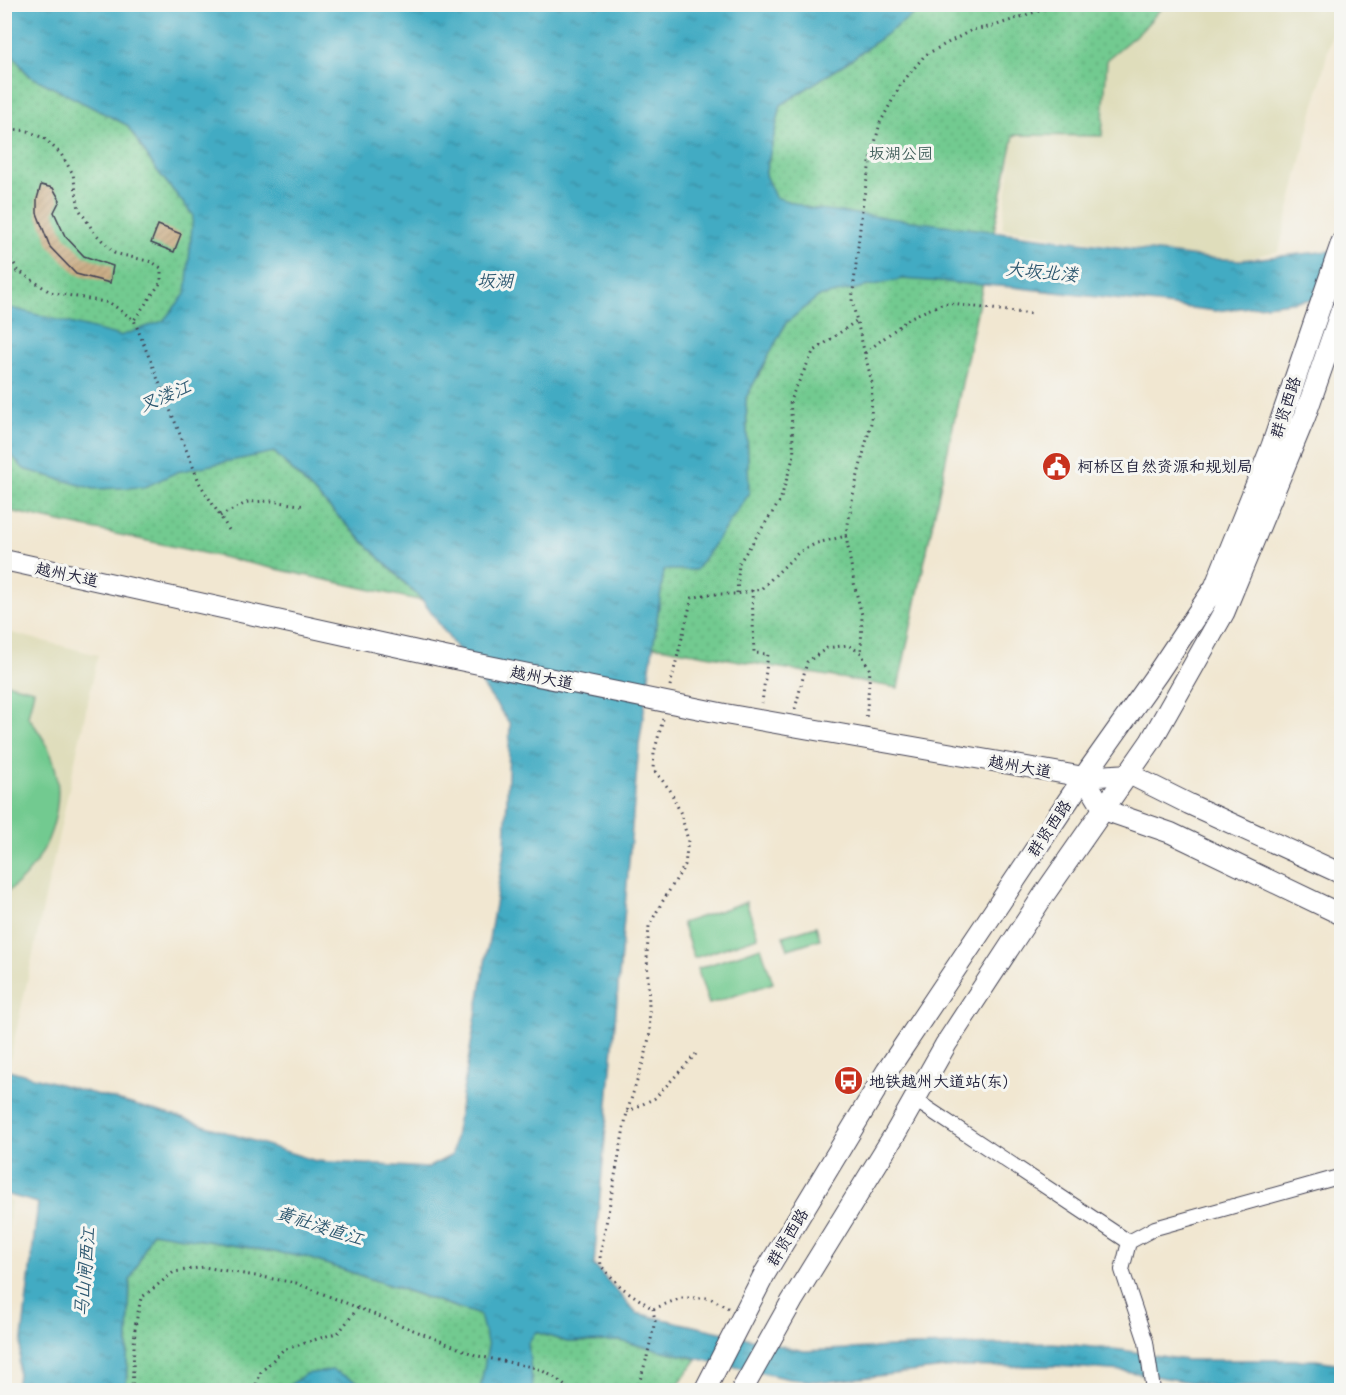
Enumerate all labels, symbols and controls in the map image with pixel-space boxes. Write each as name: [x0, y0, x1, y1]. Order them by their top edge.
park label: 坂湖公园: [869, 145, 933, 163]
water label: 大坂北溇: [1005, 259, 1080, 286]
water label: 坂湖: [477, 271, 515, 292]
street label: 群贤西路: [1268, 374, 1304, 441]
water label: 叉溇江: [136, 376, 195, 417]
public building icon: 柯桥区自然资源和规划局: [1040, 450, 1072, 482]
place label: 柯桥区自然资源和规划局: [1077, 458, 1253, 476]
street label: 越州大道: [34, 560, 100, 590]
street label: 越州大道: [509, 663, 575, 693]
street label: 越州大道: [987, 753, 1053, 781]
street label: 群贤西路: [1024, 797, 1075, 860]
bus stop icon: 地铁越州大道站(东): [832, 1065, 864, 1097]
place label: 地铁越州大道站(东): [869, 1073, 1008, 1091]
water label: 黄社溇直江: [274, 1203, 367, 1251]
street label: 群贤西路: [764, 1205, 812, 1270]
water label: 马山闸西江: [71, 1225, 100, 1318]

